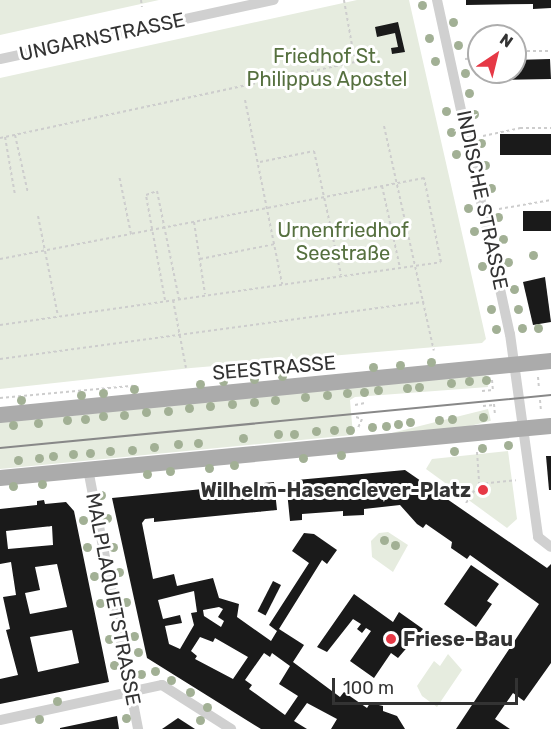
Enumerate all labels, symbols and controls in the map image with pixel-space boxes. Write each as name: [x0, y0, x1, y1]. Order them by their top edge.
street label: UNGARNSTRASSE: [17, 8, 187, 66]
north arrow: [467, 24, 527, 84]
text: N: [496, 29, 517, 52]
park label: Friedhof St. Philippus Apostel: [246, 44, 408, 91]
street label: INDISCHE STRASSE: [451, 108, 513, 292]
park label: Urnenfriedhof Seestraße: [277, 218, 409, 265]
street label: SEESTRASSE: [211, 351, 337, 385]
place label: Wilhelm-Hasenclever-Platz: [200, 478, 471, 502]
marker: Wilhelm-Hasenclever-Platz: [476, 483, 490, 497]
street label: MALPLAQUETSTRASSE: [81, 491, 145, 707]
place label: Friese-Bau: [403, 627, 513, 651]
marker: Friese-Bau: [384, 632, 398, 646]
scale bar: [335, 666, 521, 704]
text: 100 m: [343, 677, 394, 699]

